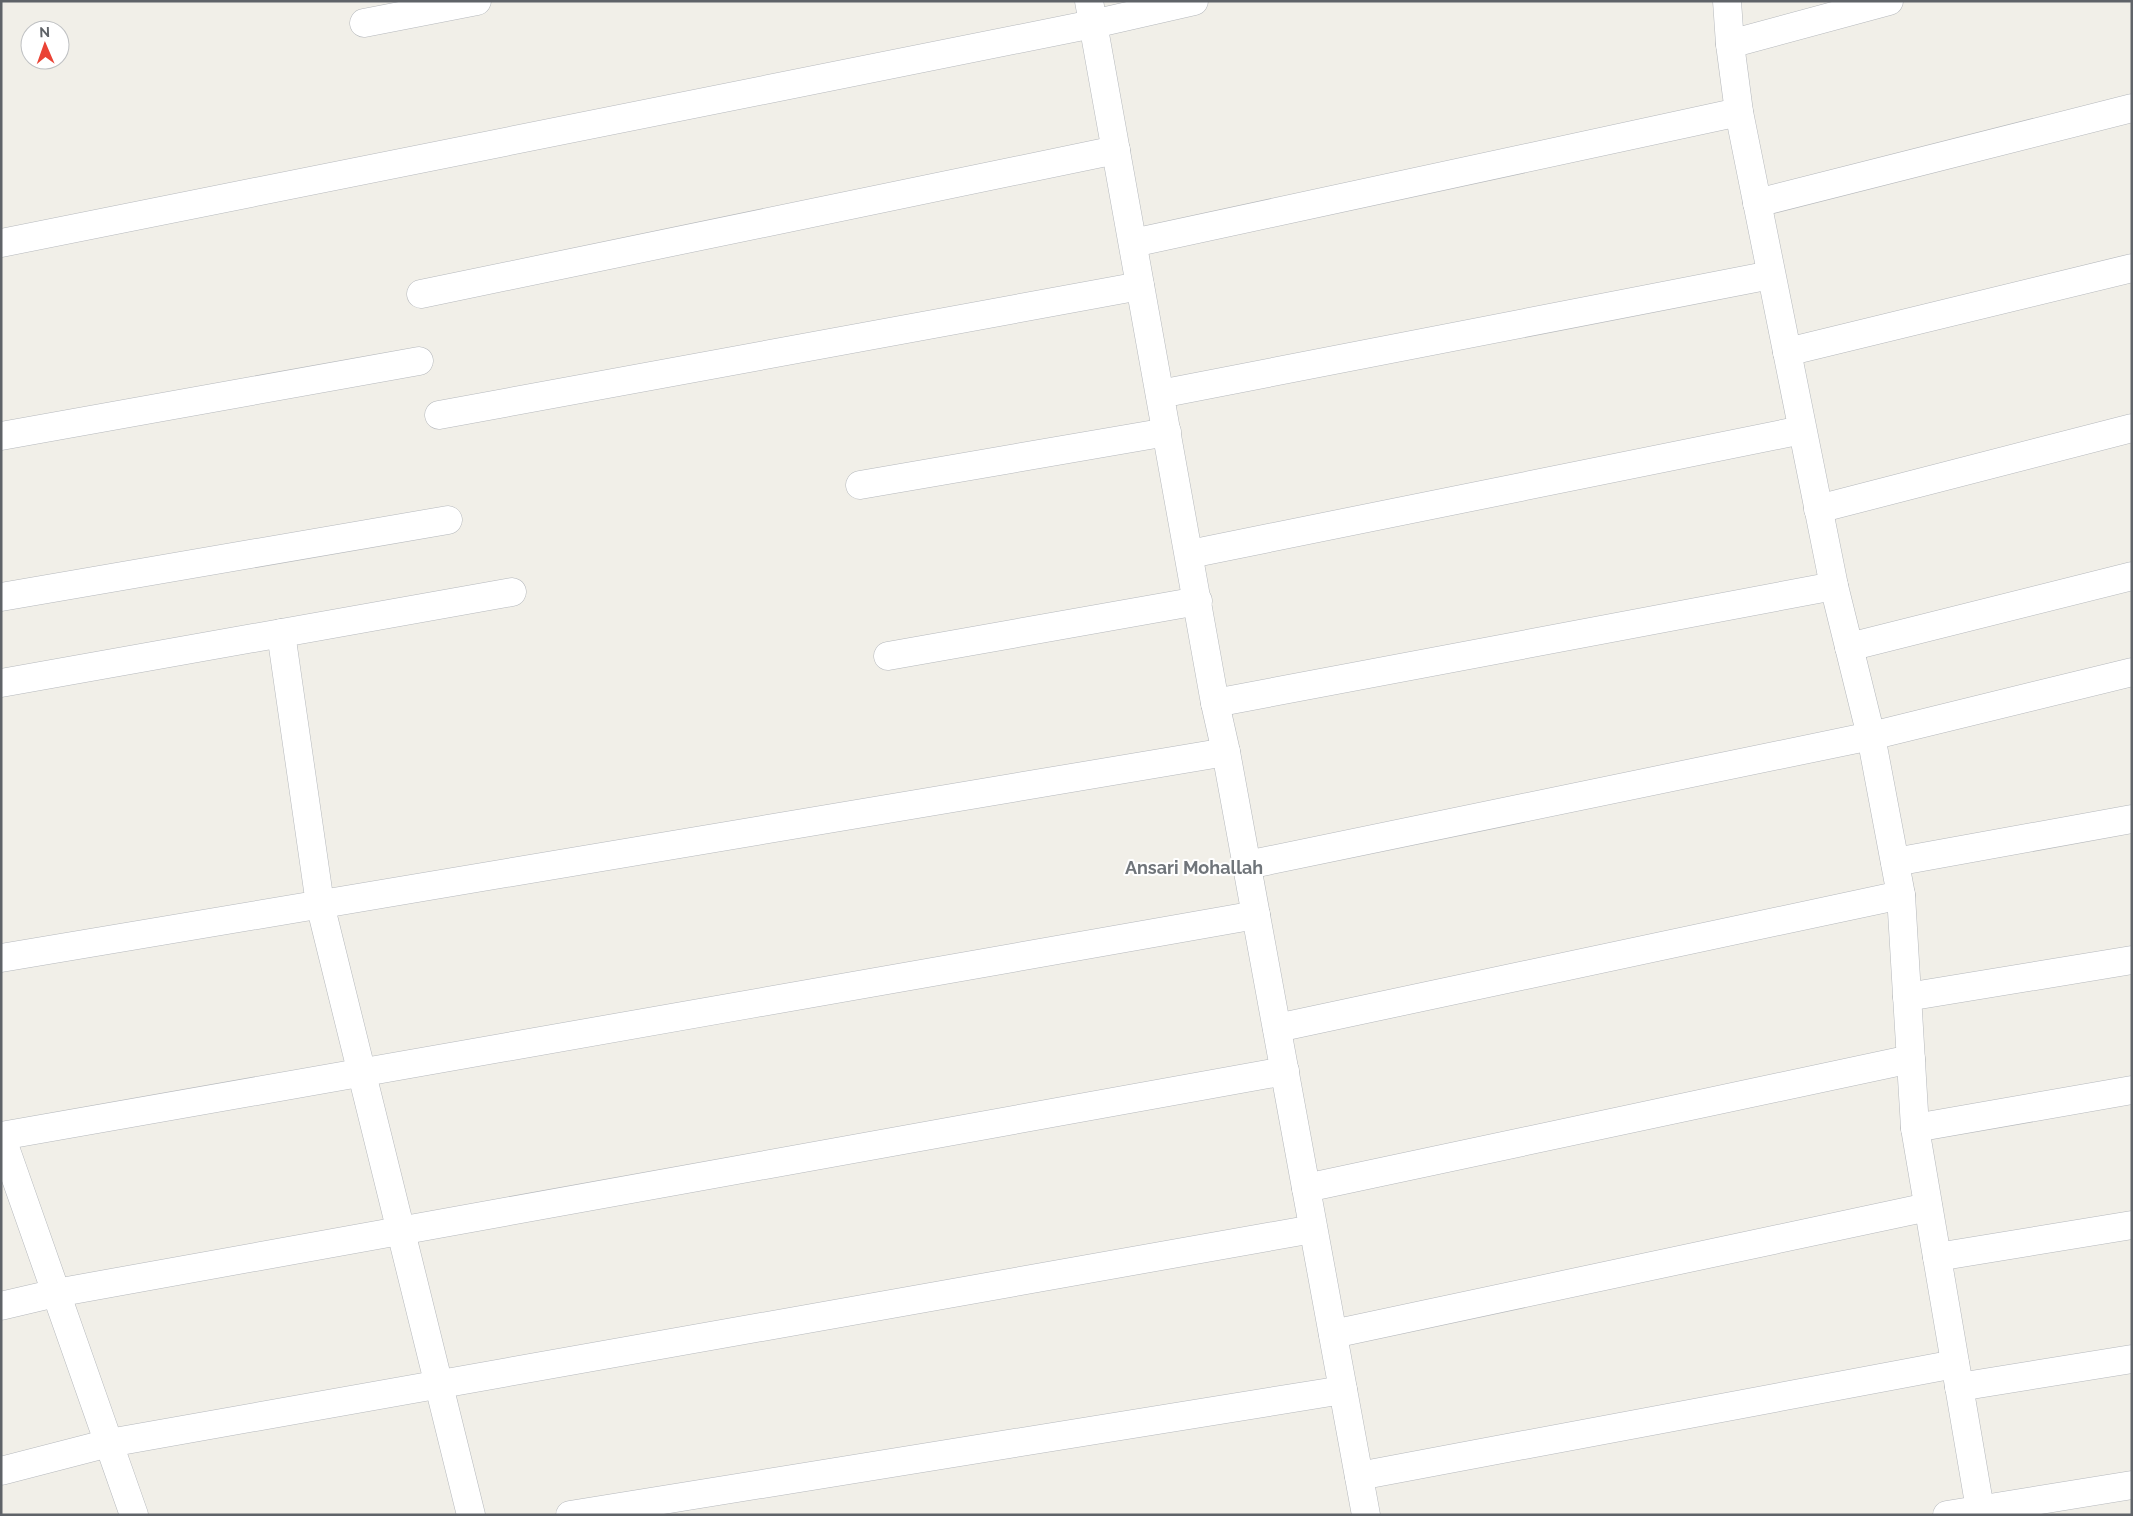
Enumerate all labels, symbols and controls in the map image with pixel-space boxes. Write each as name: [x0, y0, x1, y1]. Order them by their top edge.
north arrow: [20, 20, 70, 70]
text: N: [39, 24, 50, 40]
district label: Ansari Mohallah: [1125, 857, 1263, 878]

